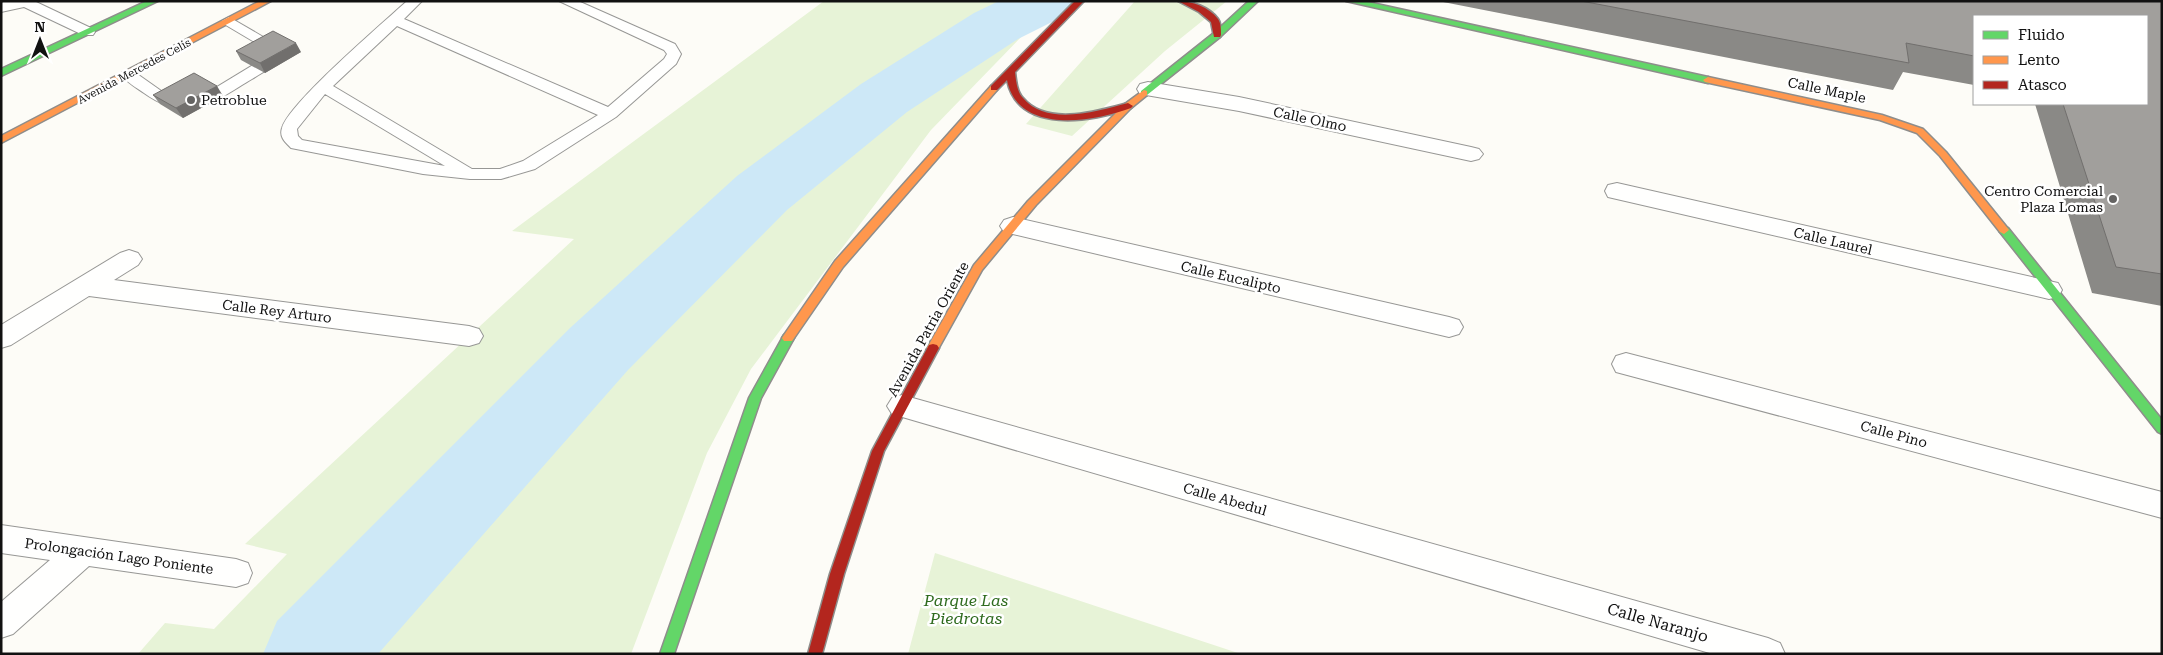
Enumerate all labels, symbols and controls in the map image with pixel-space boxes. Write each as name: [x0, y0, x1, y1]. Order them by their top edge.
north arrow: [15, 15, 65, 65]
legend: [1973, 15, 2148, 105]
text: N: [35, 19, 46, 35]
text: Fluido: [2018, 26, 2065, 44]
street label: Avenida Mercedes Celis: [75, 36, 193, 107]
text: Lento: [2018, 51, 2060, 69]
street label: Calle Maple: [1786, 74, 1868, 106]
text: Atasco: [2018, 76, 2067, 94]
place label: Petroblue: [201, 92, 267, 108]
marker: Petroblue: [185, 94, 197, 106]
street label: Calle Olmo: [1272, 103, 1348, 135]
place label: Centro Comercial Plaza Lomas: [1984, 183, 2104, 215]
marker: Centro Comercial Plaza Lomas: [2107, 193, 2119, 205]
street label: Calle Laurel: [1792, 224, 1874, 258]
street label: Avenida Patria Oriente: [884, 258, 972, 399]
street label: Calle Eucalipto: [1179, 258, 1283, 296]
street label: Calle Rey Arturo: [221, 296, 333, 326]
street label: Calle Pino: [1859, 417, 1929, 451]
street label: Calle Abedul: [1181, 479, 1269, 519]
street label: Prolongación Lago Poniente: [24, 535, 215, 577]
park label: Parque Las Piedrotas: [923, 591, 1008, 628]
street label: Calle Naranjo: [1605, 599, 1711, 646]

